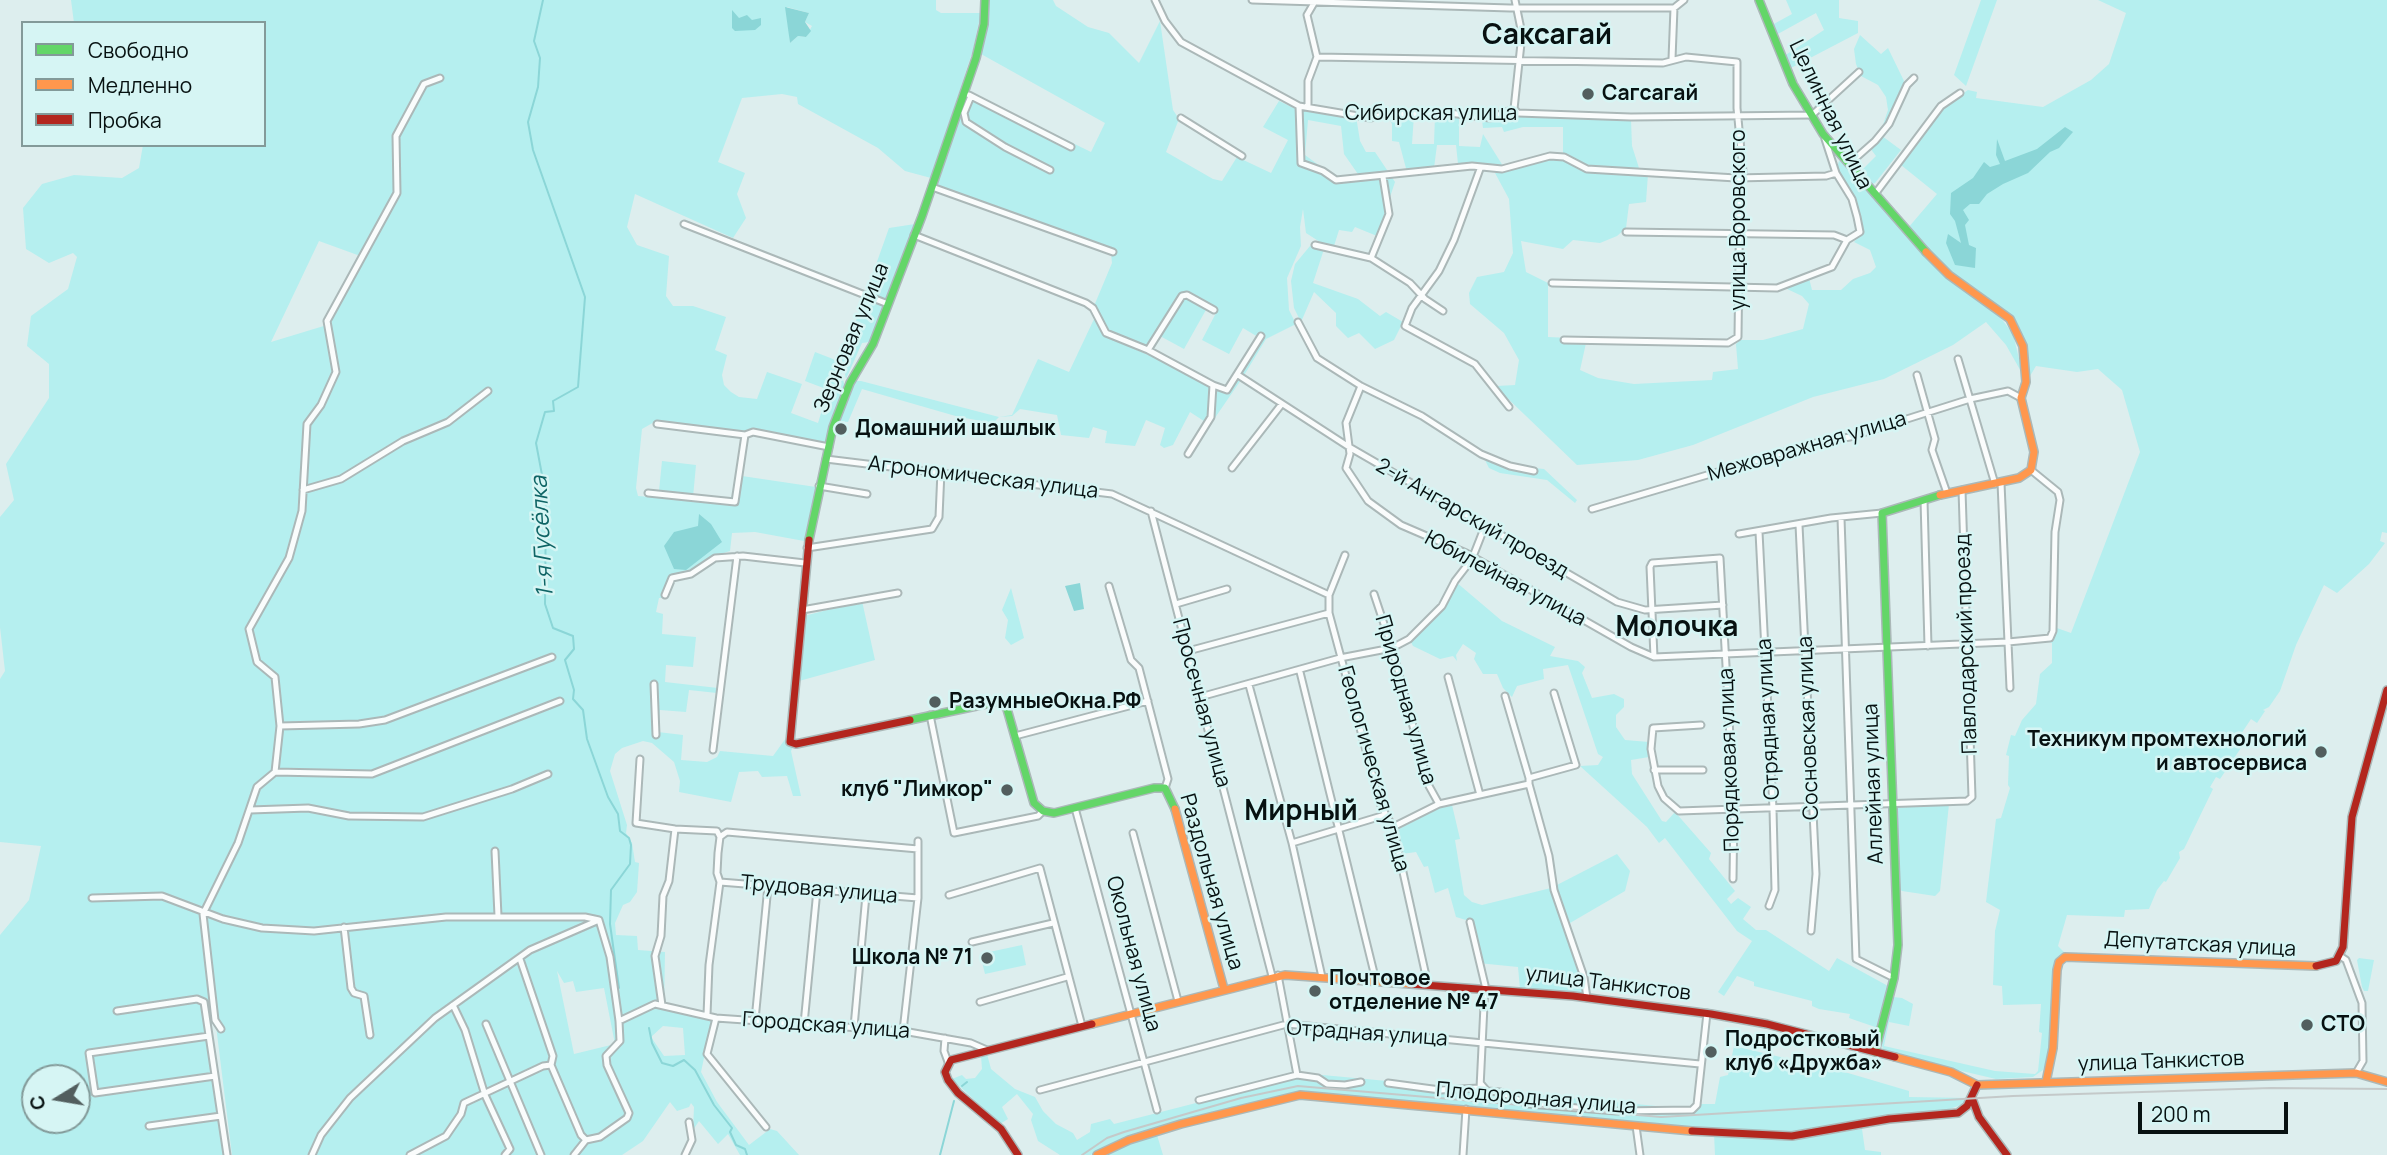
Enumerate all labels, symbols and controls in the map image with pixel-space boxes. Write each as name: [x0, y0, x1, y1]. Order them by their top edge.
district label: Саксагай: [1482, 19, 1612, 53]
legend: [21, 21, 266, 147]
text: Свободно: [88, 36, 189, 64]
street label: Целинная улица: [1783, 36, 1877, 194]
text: Медленно: [88, 71, 192, 99]
place label: Сагсагай: [1602, 81, 1698, 107]
marker: Сагсагай: [1580, 86, 1596, 102]
street label: Сибирская улица: [1345, 101, 1517, 127]
text: Пробка: [88, 106, 162, 134]
street label: улица Воровского: [1726, 129, 1752, 311]
street label: Зерновая улица: [809, 259, 895, 417]
street label: Межовражная улица: [1705, 407, 1909, 487]
place label: Домашний шашлык: [855, 416, 1055, 442]
marker: Домашний шашлык: [833, 421, 849, 437]
street label: Агрономическая улица: [866, 451, 1100, 505]
street label: 2-й Ангарский проезд: [1371, 454, 1573, 584]
water label: 1-я Гусёлка: [526, 475, 560, 599]
street label: Юбилейная улица: [1420, 526, 1590, 632]
street label: Павлодарский проезд: [1951, 533, 1983, 755]
district label: Молочка: [1616, 611, 1738, 645]
street label: Природная улица: [1369, 612, 1441, 788]
street label: Просечная улица: [1166, 616, 1236, 790]
street label: Сосновская улица: [1793, 636, 1825, 820]
street label: Отрядная улица: [1752, 638, 1786, 800]
street label: Геологическая улица: [1332, 663, 1414, 875]
street label: Порядковая улица: [1714, 668, 1746, 852]
place label: РазумныеОкна.РФ: [949, 689, 1141, 715]
marker: РазумныеОкна.РФ: [927, 694, 943, 710]
street label: Аллейная улица: [1859, 703, 1889, 865]
place label: Техникум промтехнологий и автосервиса: [2027, 727, 2307, 777]
marker: Техникум промтехнологий и автосервиса: [2313, 744, 2329, 760]
place label: клуб "Лимкор": [841, 777, 993, 803]
marker: клуб "Лимкор": [999, 782, 1015, 798]
street label: Раздольная улица: [1174, 791, 1248, 973]
district label: Мирный: [1244, 795, 1358, 829]
street label: Трудовая улица: [740, 871, 898, 909]
street label: Окольная улица: [1100, 873, 1166, 1035]
street label: Депутатская улица: [2104, 927, 2296, 963]
place label: Школа № 71: [852, 945, 973, 971]
marker: Школа № 71: [979, 950, 995, 966]
street label: улица Танкистов: [1524, 961, 1692, 1007]
place label: Почтовое отделение № 47: [1329, 966, 1499, 1016]
marker: Почтовое отделение № 47: [1307, 983, 1323, 999]
street label: Городская улица: [741, 1008, 911, 1044]
place label: СТО: [2321, 1012, 2365, 1038]
street label: Отрадная улица: [1285, 1016, 1449, 1052]
marker: СТО: [2299, 1017, 2315, 1033]
place label: Подростковый клуб «Дружба»: [1725, 1027, 1883, 1077]
marker: Подростковый клуб «Дружба»: [1703, 1044, 1719, 1060]
street label: улица Танкистов: [2077, 1047, 2245, 1077]
north arrow: [21, 1064, 91, 1134]
street label: Плодородная улица: [1435, 1078, 1637, 1120]
scale bar: [2142, 1088, 2292, 1132]
text: С: [23, 1093, 51, 1112]
text: 200 m: [2151, 1100, 2211, 1128]

